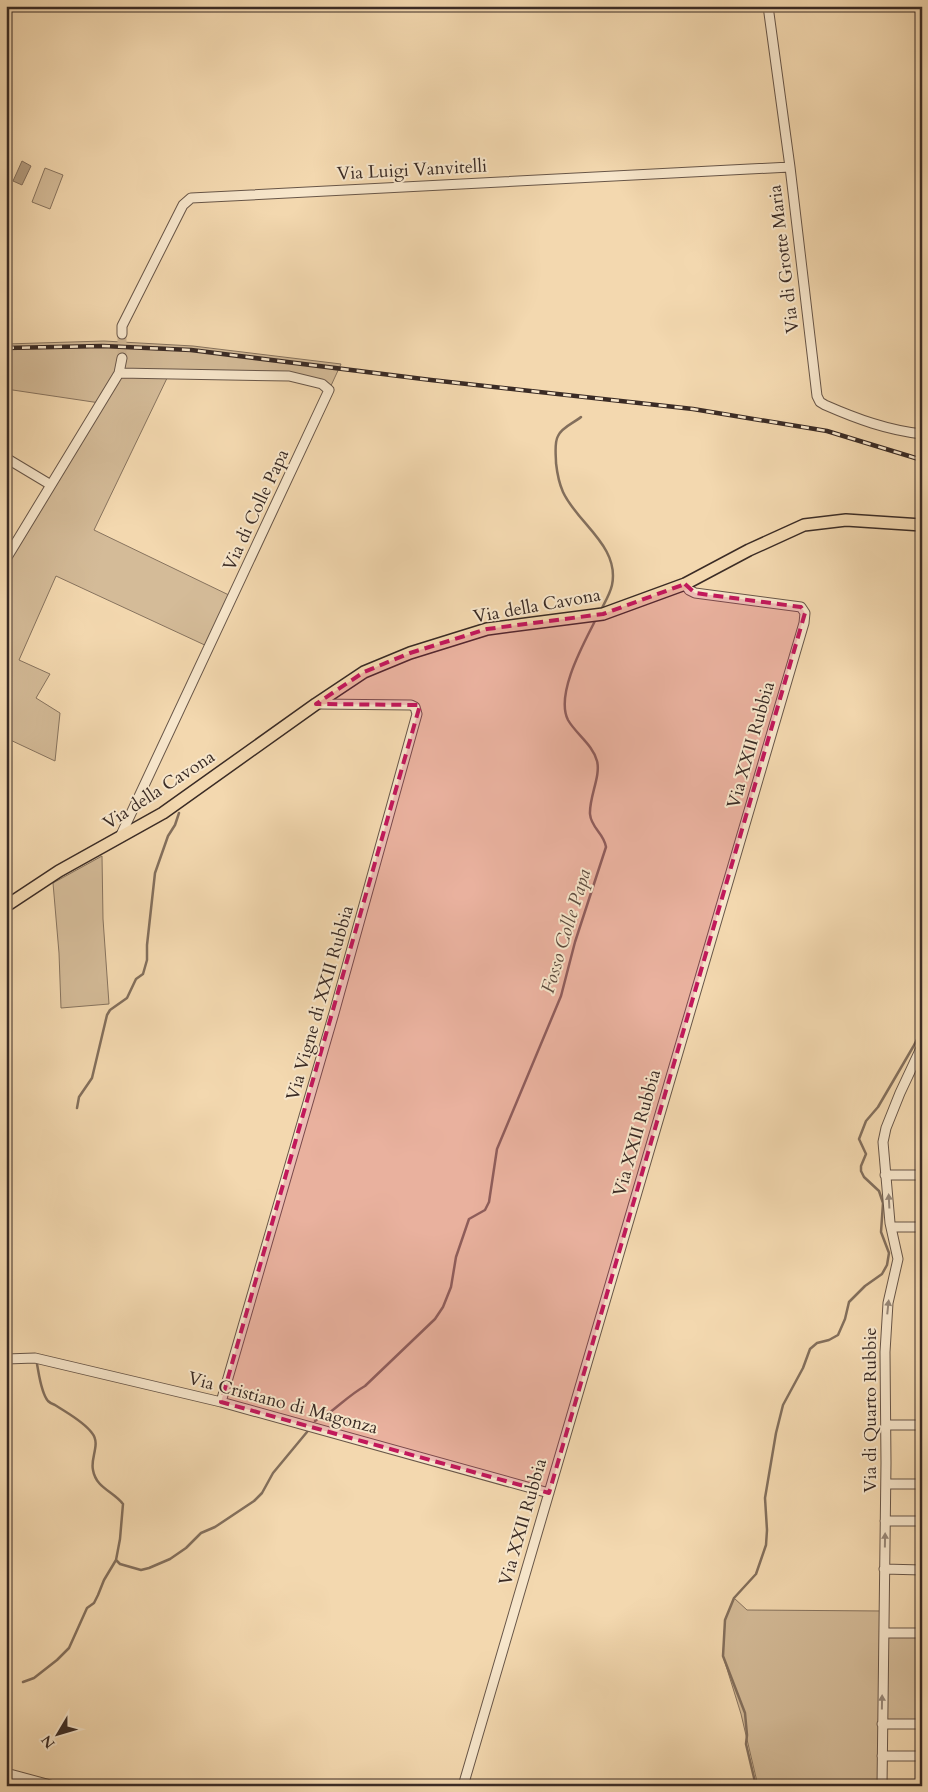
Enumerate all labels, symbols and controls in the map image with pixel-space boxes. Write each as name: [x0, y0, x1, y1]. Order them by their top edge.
street label: Via Luigi Vanvitelli: [336, 154, 488, 186]
street label: Via di Grotte Maria: [762, 183, 806, 335]
street label: Via di Colle Papa: [217, 445, 295, 575]
street label: Via della Cavona: [471, 582, 603, 629]
street label: Via XXII Rubbia: [721, 678, 781, 811]
street label: Via della Cavona: [98, 744, 220, 836]
water label: Fosso Colle Papa: [535, 865, 597, 996]
street label: Via Vigne di XXII Rubbia: [280, 902, 360, 1104]
street label: Via XXII Rubbia: [607, 1066, 667, 1199]
one-way arrow: [884, 1192, 892, 1208]
one-way arrow: [884, 1299, 892, 1315]
street label: Via di Quarto Rubbie: [858, 1327, 883, 1493]
street label: Via Cristiano di Magonza: [185, 1366, 381, 1440]
street label: Via XXII Rubbia: [493, 1455, 553, 1588]
one-way arrow: [881, 1531, 889, 1547]
one-way arrow: [878, 1694, 886, 1710]
north arrow: [32, 1710, 82, 1760]
text: N: [37, 1731, 59, 1752]

